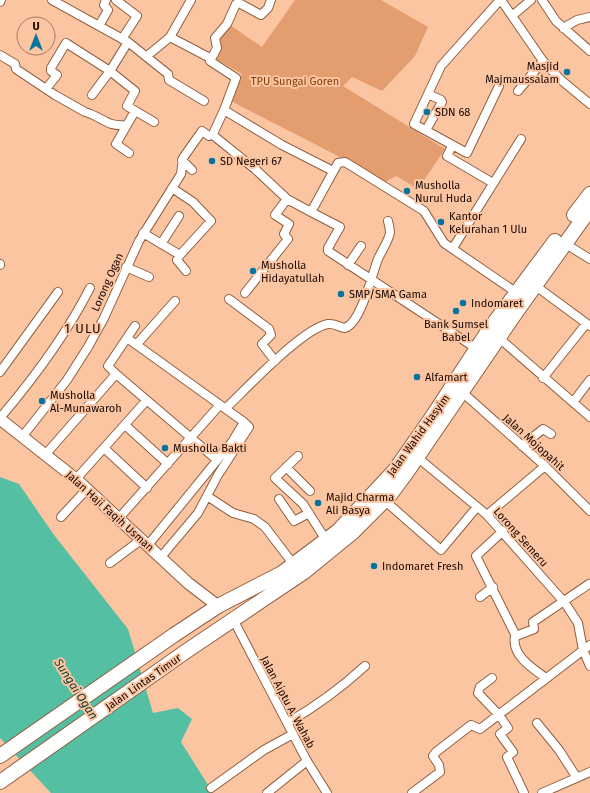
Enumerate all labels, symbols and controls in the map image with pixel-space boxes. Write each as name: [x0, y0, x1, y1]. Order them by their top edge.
north arrow: [16, 16, 56, 56]
text: U: [32, 20, 40, 33]
place label: Masjid Majmaussalam: [485, 60, 559, 86]
marker: Masjid Majmaussalam: [562, 67, 572, 77]
park label: TPU Sungai Goren: [251, 75, 339, 88]
place label: SDN 68: [435, 106, 470, 119]
marker: SDN 68: [422, 107, 432, 117]
place label: SD Negeri 67: [220, 155, 282, 168]
marker: SD Negeri 67: [207, 156, 217, 166]
place label: Musholla Nurul Huda: [415, 179, 472, 205]
marker: Musholla Nurul Huda: [402, 186, 412, 196]
place label: Kantor Kelurahan 1 Ulu: [449, 210, 527, 236]
marker: Kantor Kelurahan 1 Ulu: [436, 217, 446, 227]
street label: Lorong Ogan: [89, 251, 126, 313]
place label: Musholla Hidayatullah: [261, 259, 324, 285]
marker: Musholla Hidayatullah: [248, 266, 258, 276]
place label: SMP/SMA Gama: [349, 288, 427, 301]
marker: SMP/SMA Gama: [336, 289, 346, 299]
place label: Indomaret: [471, 297, 523, 310]
marker: Indomaret: [458, 298, 468, 308]
marker: Bank Sumsel Babel: [451, 306, 461, 316]
place label: Bank Sumsel Babel: [424, 318, 488, 344]
district label: 1 ULU: [64, 321, 102, 336]
place label: Alfamart: [425, 371, 468, 384]
marker: Alfamart: [412, 372, 422, 382]
place label: Musholla Al-Munawaroh: [50, 389, 122, 415]
street label: Jalan Wahid Hasyim: [384, 392, 452, 479]
marker: Musholla Al-Munawaroh: [37, 396, 47, 406]
street label: Jalan Mojopahit: [500, 411, 567, 473]
place label: Musholla Bakti: [173, 442, 247, 455]
marker: Musholla Bakti: [160, 443, 170, 453]
street label: Jalan Haji Faqih Usman: [63, 468, 156, 554]
place label: Majid Charma Ali Basya: [326, 491, 394, 517]
marker: Majid Charma Ali Basya: [313, 498, 323, 508]
street label: Lorong Semeru: [491, 505, 551, 570]
place label: Indomaret Fresh: [382, 560, 463, 573]
marker: Indomaret Fresh: [369, 561, 379, 571]
street label: Jalan Lintas Timur: [103, 651, 184, 713]
street label: Jalan Aiptu A. Wahab: [258, 654, 317, 751]
water label: Sungai Ogan: [51, 655, 101, 722]

